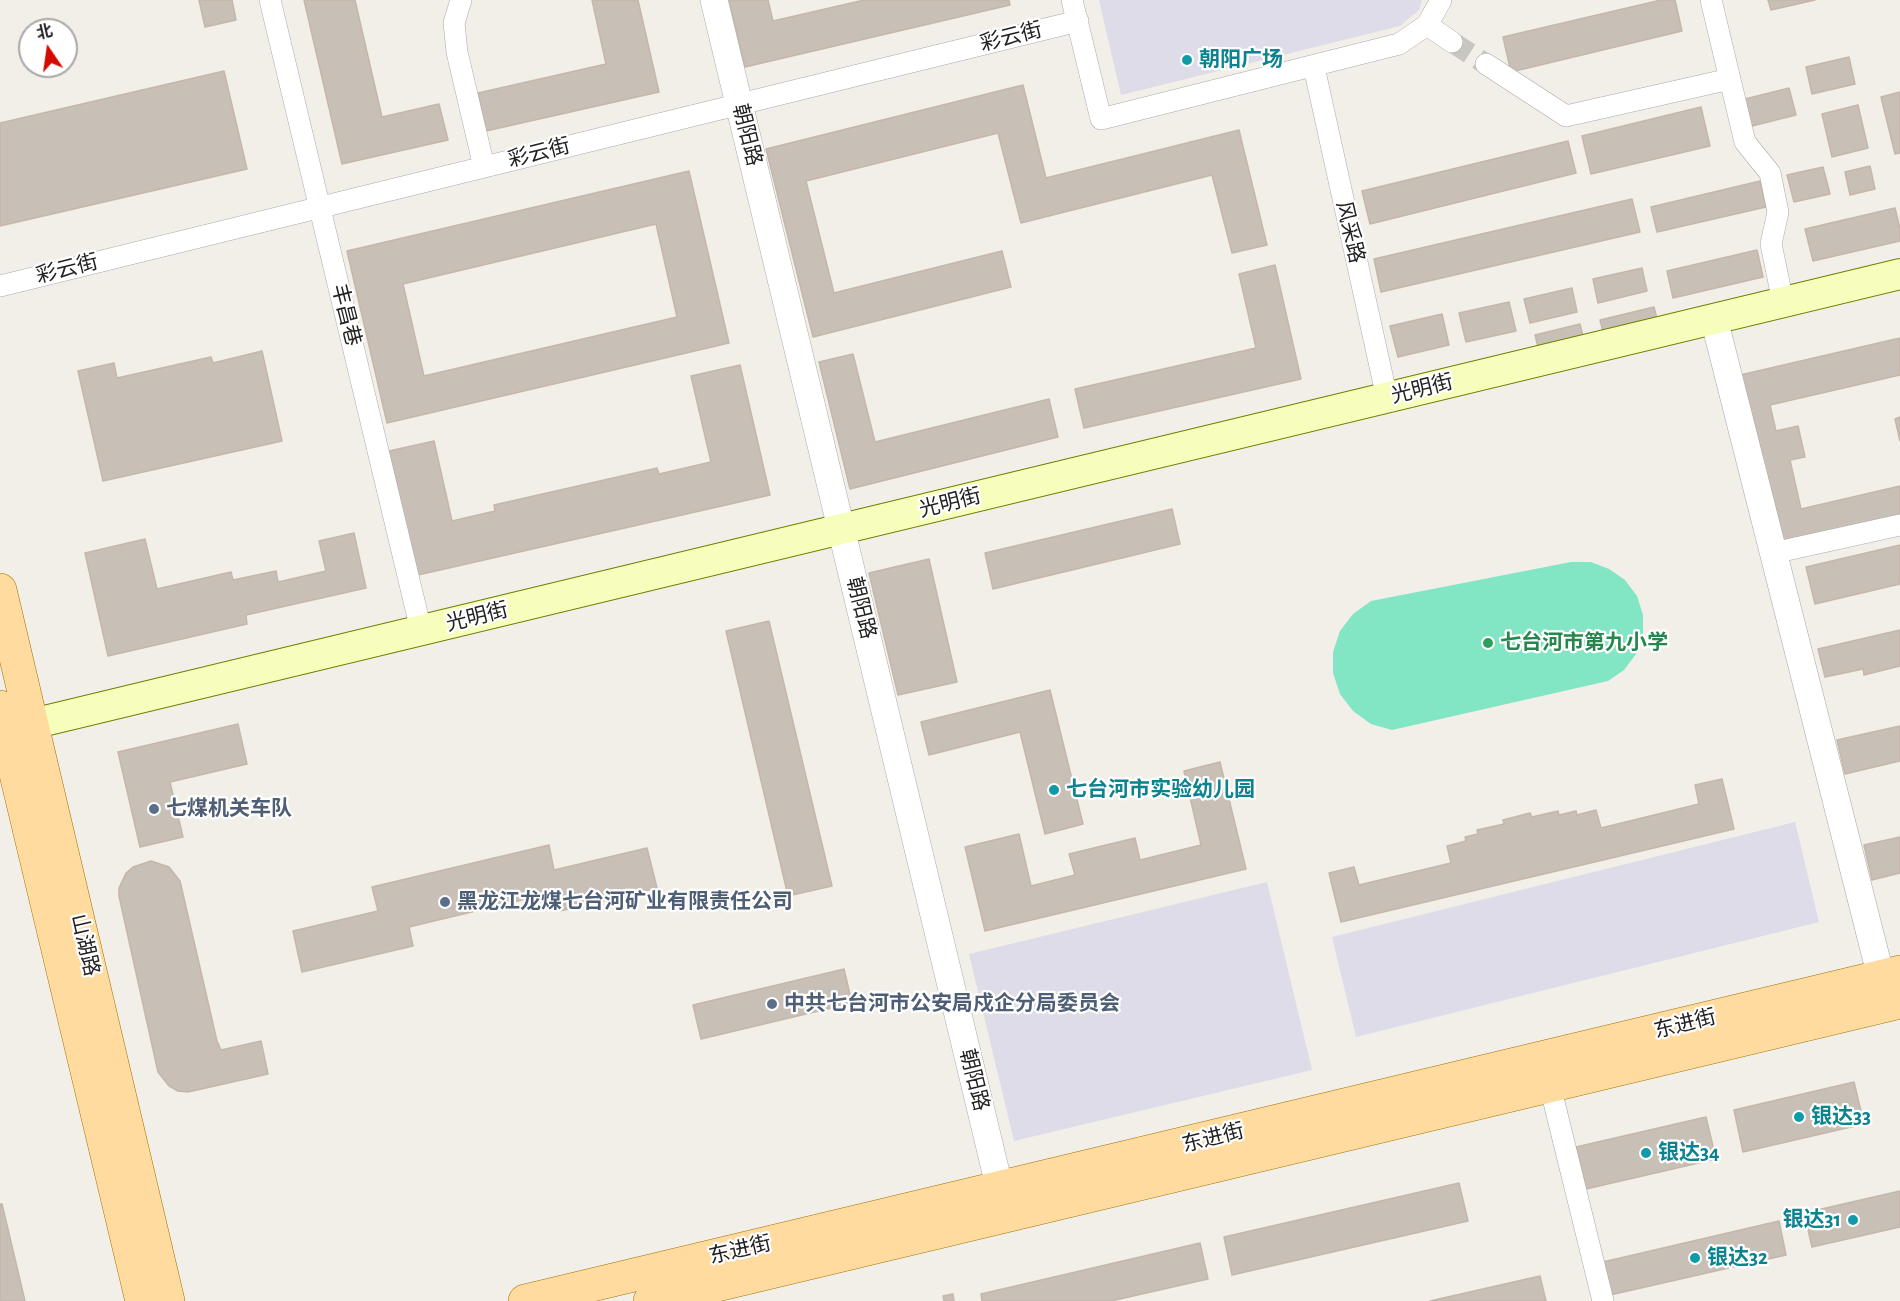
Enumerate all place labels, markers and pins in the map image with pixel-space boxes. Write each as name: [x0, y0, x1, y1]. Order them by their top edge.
place label: 朝阳广场: [1199, 47, 1283, 73]
marker: 朝阳广场: [1180, 53, 1194, 67]
place label: 七台河市第九小学: [1500, 630, 1668, 656]
marker: 七台河市第九小学: [1481, 636, 1495, 650]
place label: 七台河市实验幼儿园: [1066, 777, 1255, 803]
marker: 七台河市实验幼儿园: [1047, 783, 1061, 797]
place label: 七煤机关车队: [166, 796, 292, 822]
marker: 七煤机关车队: [147, 802, 161, 816]
place label: 黑龙江龙煤七台河矿业有限责任公司: [457, 889, 793, 915]
marker: 黑龙江龙煤七台河矿业有限责任公司: [438, 895, 452, 909]
place label: 中共七台河市公安局戍企分局委员会: [784, 991, 1120, 1017]
marker: 中共七台河市公安局戍企分局委员会: [765, 997, 779, 1011]
place label: 银达33: [1811, 1104, 1871, 1130]
marker: 银达33: [1792, 1110, 1806, 1124]
place label: 银达34: [1658, 1140, 1720, 1166]
marker: 银达34: [1639, 1146, 1653, 1160]
place label: 银达31: [1782, 1207, 1841, 1233]
marker: 银达31: [1846, 1213, 1860, 1227]
place label: 银达32: [1707, 1245, 1768, 1271]
marker: 银达32: [1688, 1251, 1702, 1265]

